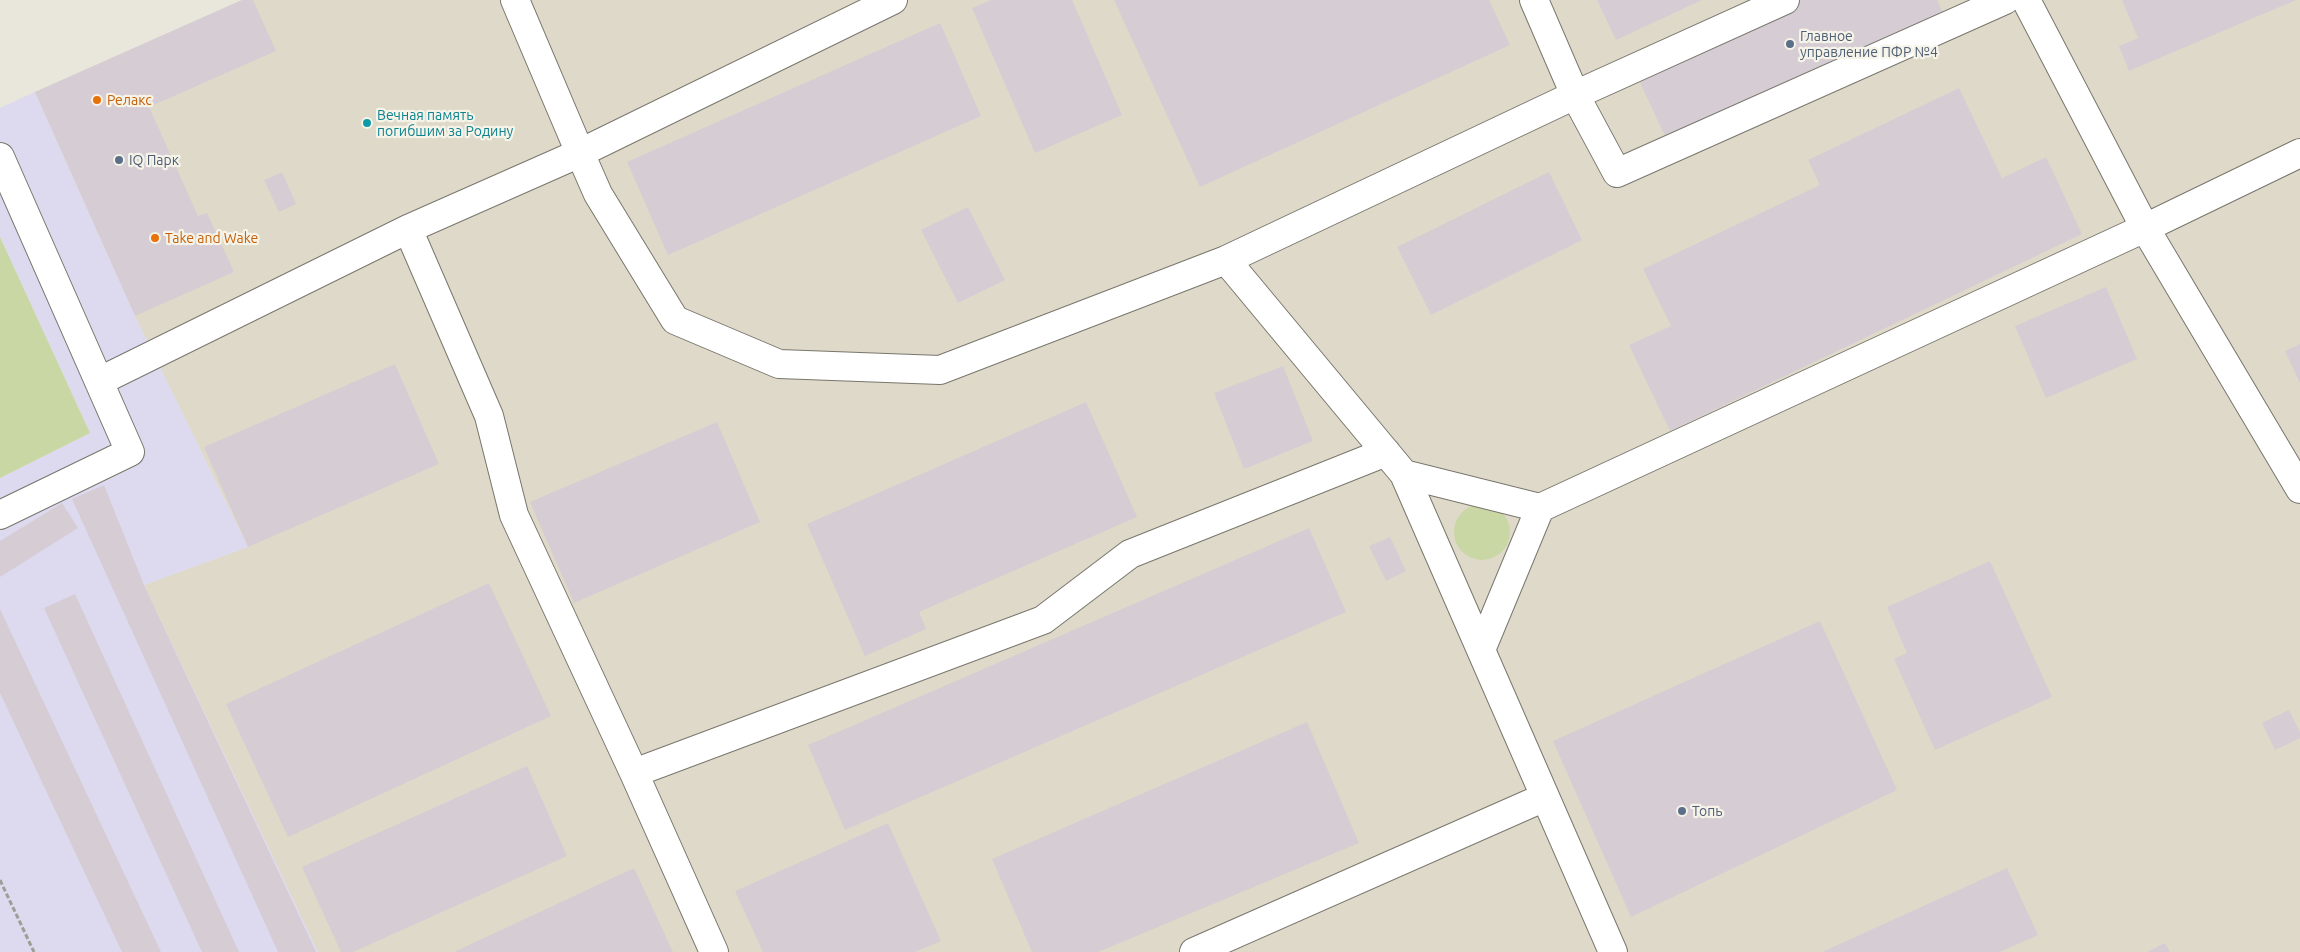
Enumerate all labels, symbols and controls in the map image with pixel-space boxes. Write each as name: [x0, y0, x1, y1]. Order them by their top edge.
place label: Главное управление ПФР №4: [1800, 28, 1938, 60]
marker: Главное управление ПФР №4: [1784, 38, 1796, 50]
place label: Релакс: [107, 92, 152, 108]
marker: Релакс: [91, 94, 103, 106]
place label: Вечная память погибшим за Родину: [377, 107, 513, 140]
marker: Вечная память погибшим за Родину: [361, 117, 373, 129]
place label: IQ Парк: [129, 152, 179, 168]
marker: IQ Парк: [113, 154, 125, 166]
place label: Take and Wake: [165, 230, 258, 246]
marker: Take and Wake: [149, 232, 161, 244]
place label: Топь: [1692, 803, 1723, 819]
marker: Топь: [1676, 805, 1688, 817]

